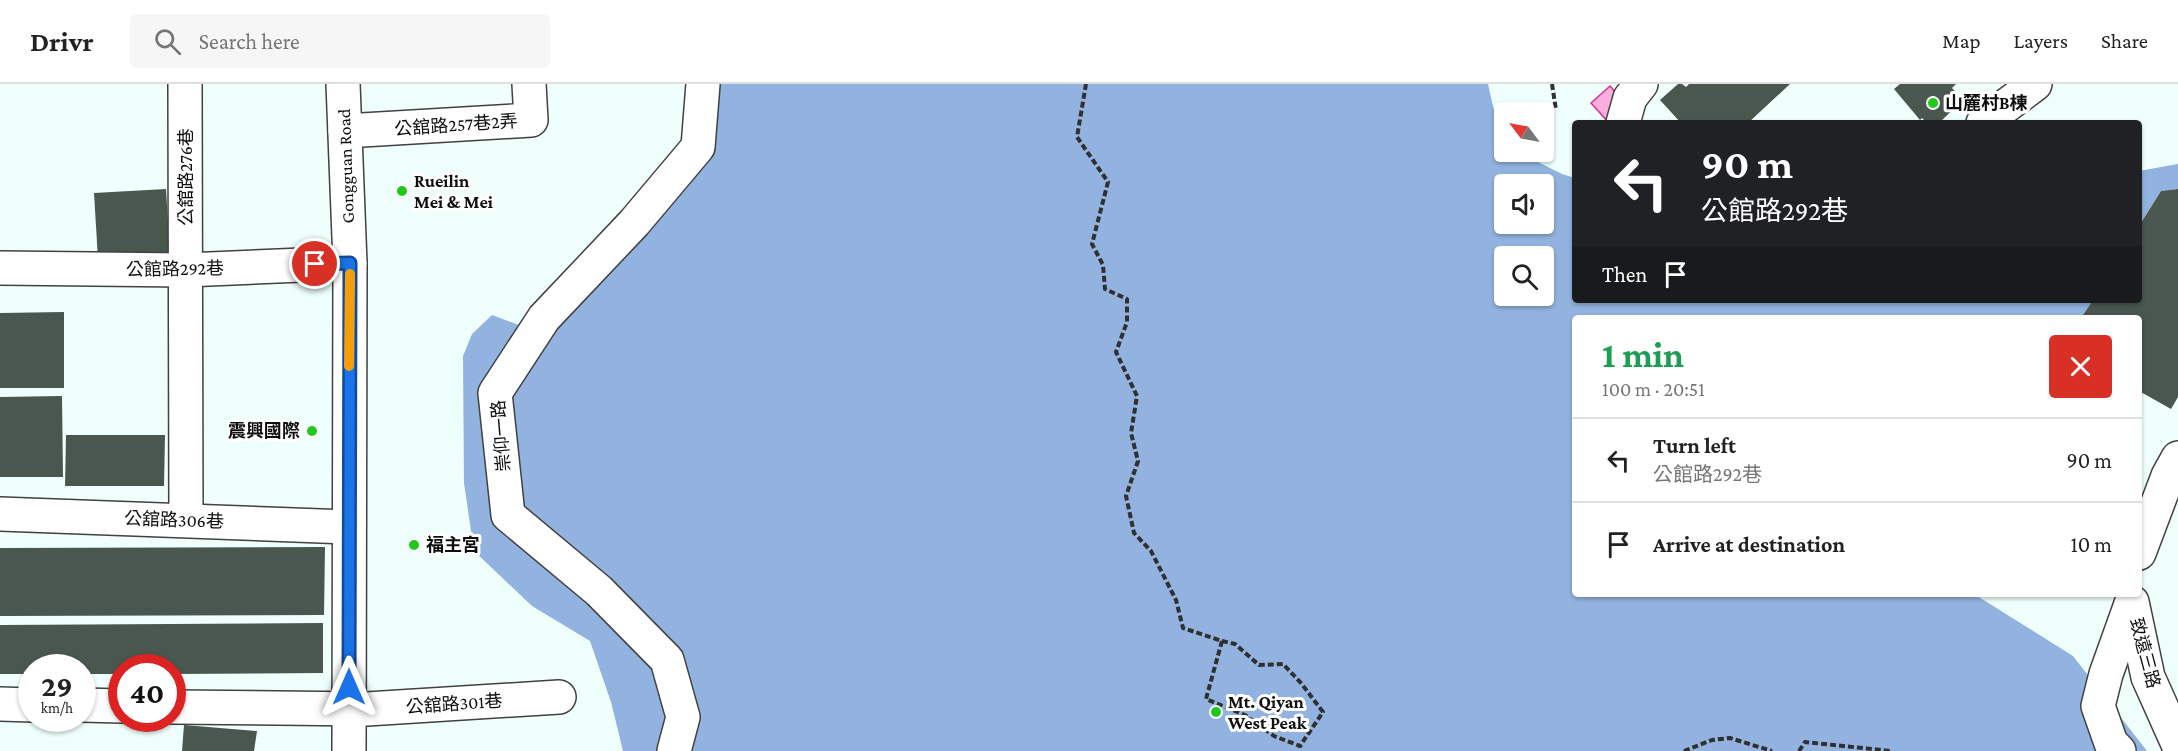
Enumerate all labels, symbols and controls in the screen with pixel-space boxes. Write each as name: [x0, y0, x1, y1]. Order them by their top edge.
search box: [130, 14, 550, 68]
icon: search: [151, 25, 184, 58]
text: Drivr: [30, 26, 94, 57]
text: Search here: [199, 29, 300, 54]
text: Map: [1942, 29, 1981, 53]
text: Layers: [2014, 29, 2068, 53]
text: Share: [2101, 29, 2148, 53]
place label: 山麓村B棟: [1945, 93, 2028, 113]
marker: 山麓村B棟: [1926, 96, 1940, 110]
north arrow: [1494, 102, 1554, 162]
map controls: [1494, 102, 1554, 306]
street label: Gongguan Road: [334, 108, 358, 224]
street label: 公舘路257巷2弄: [394, 111, 518, 139]
street label: 公舘路276巷: [176, 128, 196, 226]
text: 90 m: [1701, 140, 1793, 187]
icon: left: [1602, 144, 1680, 222]
place label: Rueilin Mei & Mei: [414, 171, 494, 212]
button: sound: [1494, 174, 1554, 234]
marker: Rueilin Mei & Mei: [395, 184, 409, 198]
text: 公館路292巷: [1701, 196, 1848, 226]
pin: [289, 238, 340, 289]
button: search: [1494, 246, 1554, 306]
icon: arrive: [298, 247, 331, 280]
street label: 公館路292巷: [126, 258, 224, 280]
icon: arrive: [1659, 258, 1692, 291]
text: Then: [1602, 262, 1647, 287]
text: 1 min: [1602, 335, 1684, 375]
button: close: [2049, 335, 2112, 398]
text: 100 m · 20:51: [1602, 378, 1705, 400]
street label: 崇仰一路: [488, 399, 514, 473]
place label: 震興國際: [228, 421, 300, 441]
marker: 震興國際: [305, 424, 319, 438]
text: Turn left: [1653, 433, 1736, 458]
icon: left: [1602, 444, 1635, 477]
text: 90 m: [2067, 448, 2112, 473]
text: 公館路292巷: [1653, 463, 1762, 485]
street label: 公舘路306巷: [124, 508, 224, 532]
icon: arrive: [1602, 528, 1635, 561]
text: Arrive at destination: [1653, 532, 1845, 557]
text: 10 m: [2070, 532, 2112, 557]
place label: 福主宮: [426, 535, 480, 555]
marker: 福主宮: [407, 538, 421, 552]
street label: 致遠三路: [2126, 616, 2164, 690]
speed limit sign: 40: [108, 654, 186, 732]
position arrow: [317, 655, 381, 719]
text: 29: [41, 669, 73, 702]
street label: 公舘路301巷: [405, 691, 503, 717]
place label: Mt. Qiyan West Peak: [1227, 692, 1307, 733]
text: km/h: [41, 700, 73, 716]
marker: Mt. Qiyan West Peak: [1209, 705, 1223, 719]

